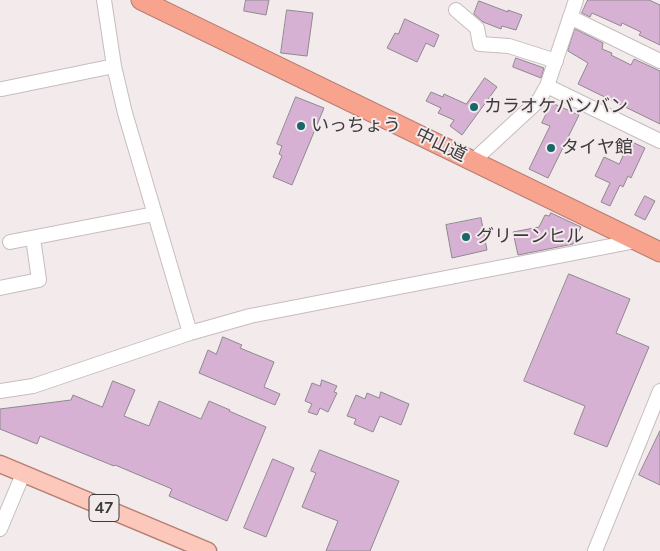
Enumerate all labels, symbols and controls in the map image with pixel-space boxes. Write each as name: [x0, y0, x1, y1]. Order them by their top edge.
place label: カラオケバンバン: [484, 96, 628, 118]
marker: カラオケバンバン: [468, 101, 480, 113]
place label: いっちょう: [311, 115, 401, 137]
marker: いっちょう: [295, 120, 307, 132]
street label: 中山道: [412, 123, 470, 167]
place label: タイヤ館: [561, 137, 633, 159]
marker: タイヤ館: [545, 142, 557, 154]
place label: グリーンヒル: [476, 226, 584, 248]
marker: グリーンヒル: [460, 231, 472, 243]
road number: 47: [89, 494, 119, 522]

